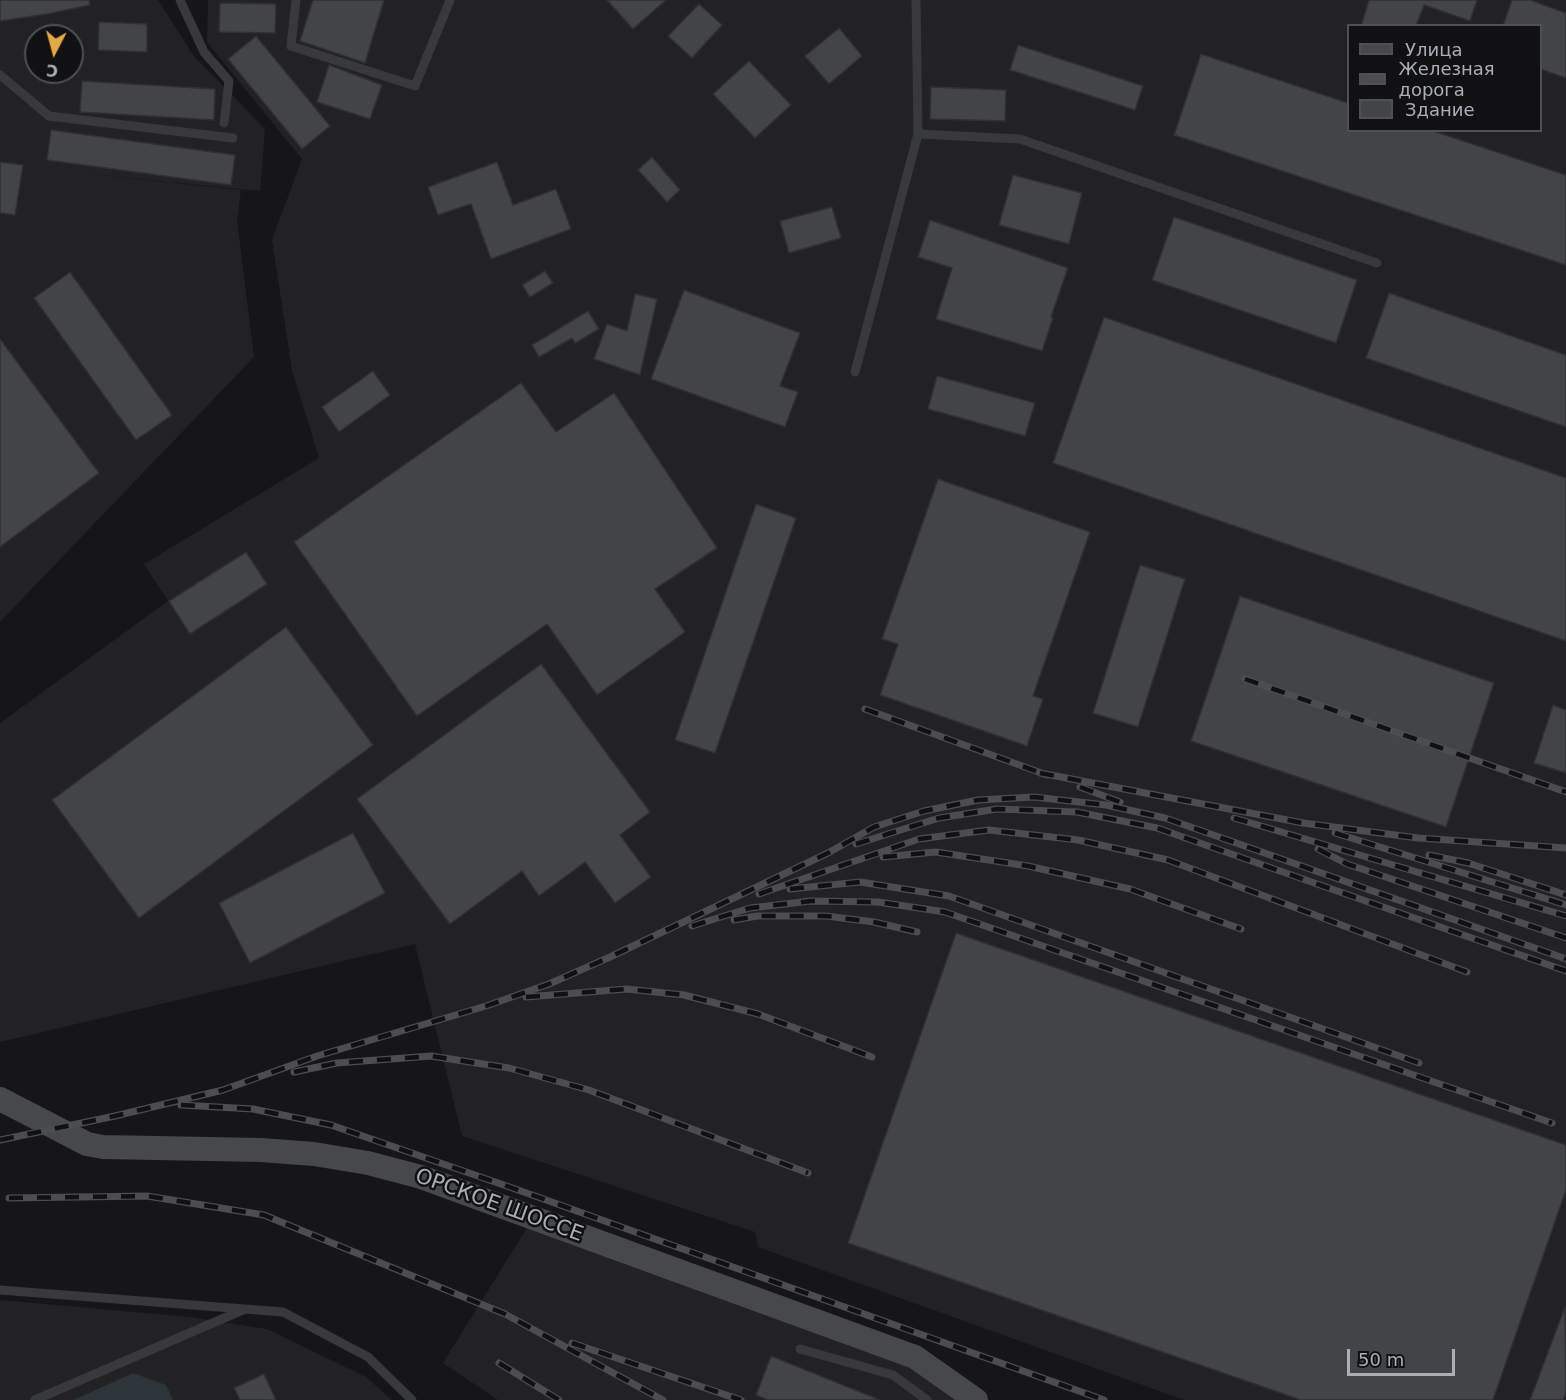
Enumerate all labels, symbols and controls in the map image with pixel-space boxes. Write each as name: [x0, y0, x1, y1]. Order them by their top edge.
north arrow: [24, 24, 84, 84]
legend: [1347, 24, 1542, 132]
text: Улица: [1405, 39, 1462, 60]
text: Железная дорога: [1398, 58, 1495, 100]
text: С: [45, 60, 59, 80]
text: Здание: [1405, 99, 1475, 120]
street label: ОРСКОЕ ШОССЕ: [412, 1164, 586, 1248]
scale bar: [1350, 1337, 1458, 1375]
text: 50 m: [1358, 1349, 1404, 1370]

